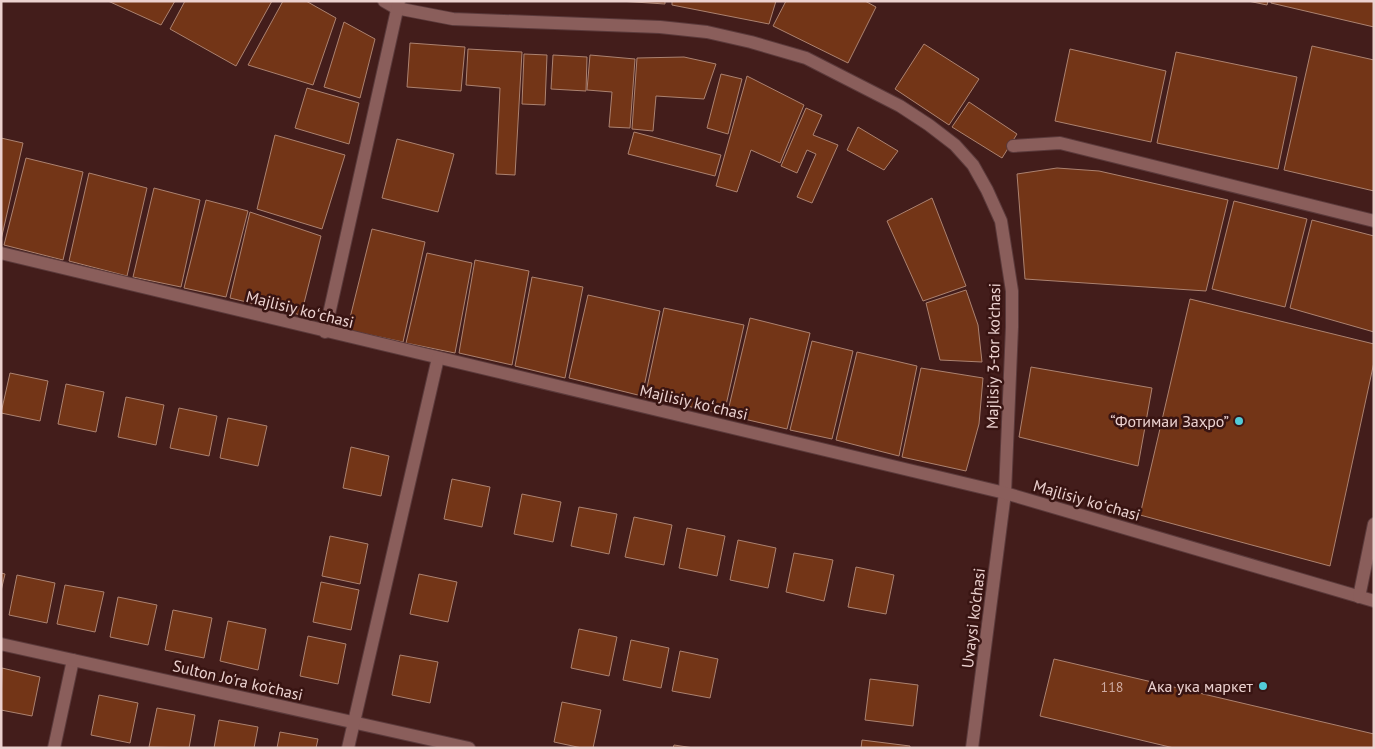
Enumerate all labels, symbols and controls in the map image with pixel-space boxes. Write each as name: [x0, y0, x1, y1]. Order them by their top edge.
street label: Majlisiy 3-tor ko'chasi: [982, 283, 1004, 429]
street label: Majlisiy koʻchasi: [244, 286, 356, 332]
street label: Majlisiy koʻchasi: [638, 380, 750, 424]
place label: “Фотимаи Заҳро”: [1110, 411, 1229, 431]
marker: “Фотимаи Заҳро”: [1233, 415, 1245, 427]
street label: Majlisiy koʻchasi: [1031, 475, 1143, 525]
street label: Uvaysi ko'chasi: [957, 567, 989, 669]
street label: Sulton Jo'ra ko'chasi: [171, 655, 305, 705]
place label: Ака ука маркет: [1148, 676, 1254, 696]
house number: 118: [1101, 678, 1123, 696]
marker: Ака ука маркет: [1257, 680, 1269, 692]

